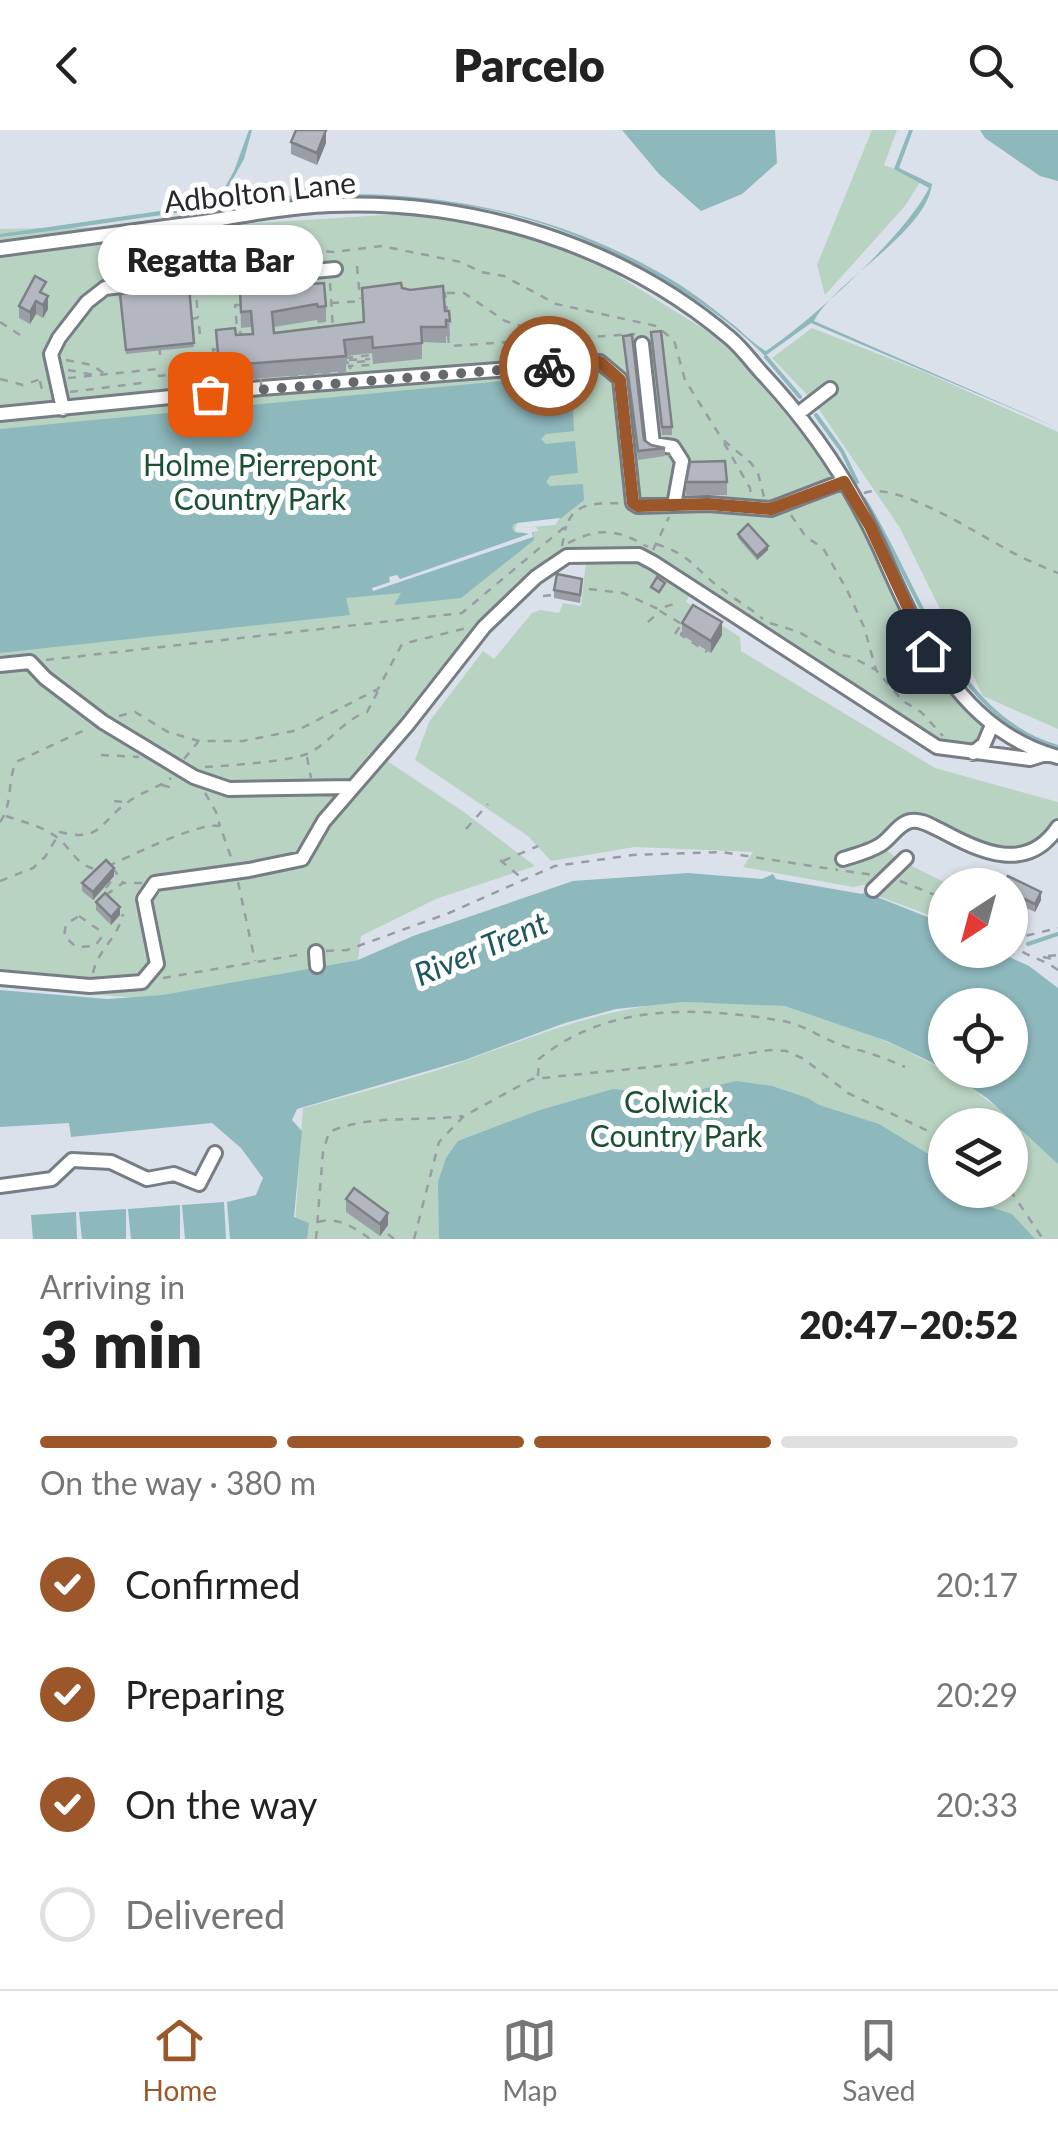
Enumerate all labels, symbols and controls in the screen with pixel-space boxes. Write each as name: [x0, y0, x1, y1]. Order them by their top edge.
icon: back: [40, 38, 95, 93]
text: Parcelo: [453, 38, 605, 92]
icon: search: [963, 38, 1018, 93]
street label: Adbolton Lane: [162, 163, 357, 219]
callout: Regatta Bar: [98, 224, 322, 294]
text: Regatta Bar: [127, 240, 294, 279]
courier: [499, 316, 599, 416]
icon: bike: [522, 339, 577, 394]
pin: [168, 352, 253, 437]
icon: bag: [183, 367, 238, 422]
park label: Holme Pierrepont Country Park: [143, 446, 377, 516]
pin: [886, 609, 971, 694]
icon: home: [901, 624, 956, 679]
north arrow: [928, 868, 1028, 968]
map controls: [928, 868, 1028, 1208]
water label: River Trent: [408, 902, 553, 993]
button: locate: [928, 988, 1028, 1088]
park label: Colwick Country Park: [590, 1083, 763, 1153]
button: layers: [928, 1108, 1028, 1208]
text: Arriving in: [40, 1267, 185, 1306]
text: 20:47–20:52: [799, 1301, 1018, 1347]
text: 3 min: [40, 1304, 202, 1382]
text: On the way · 380 m: [40, 1463, 316, 1502]
icon: check: [40, 1557, 95, 1612]
text: Confirmed: [125, 1561, 301, 1607]
text: 20:17: [936, 1565, 1018, 1604]
icon: check: [40, 1667, 95, 1722]
text: Preparing: [125, 1671, 285, 1717]
text: 20:29: [936, 1675, 1018, 1714]
icon: check: [40, 1777, 95, 1832]
text: On the way: [125, 1781, 317, 1827]
text: 20:33: [936, 1785, 1018, 1824]
text: Delivered: [125, 1891, 285, 1937]
tab: Home: [143, 2013, 217, 2107]
tab: Map: [502, 2013, 557, 2107]
tab: Saved: [842, 2013, 915, 2107]

